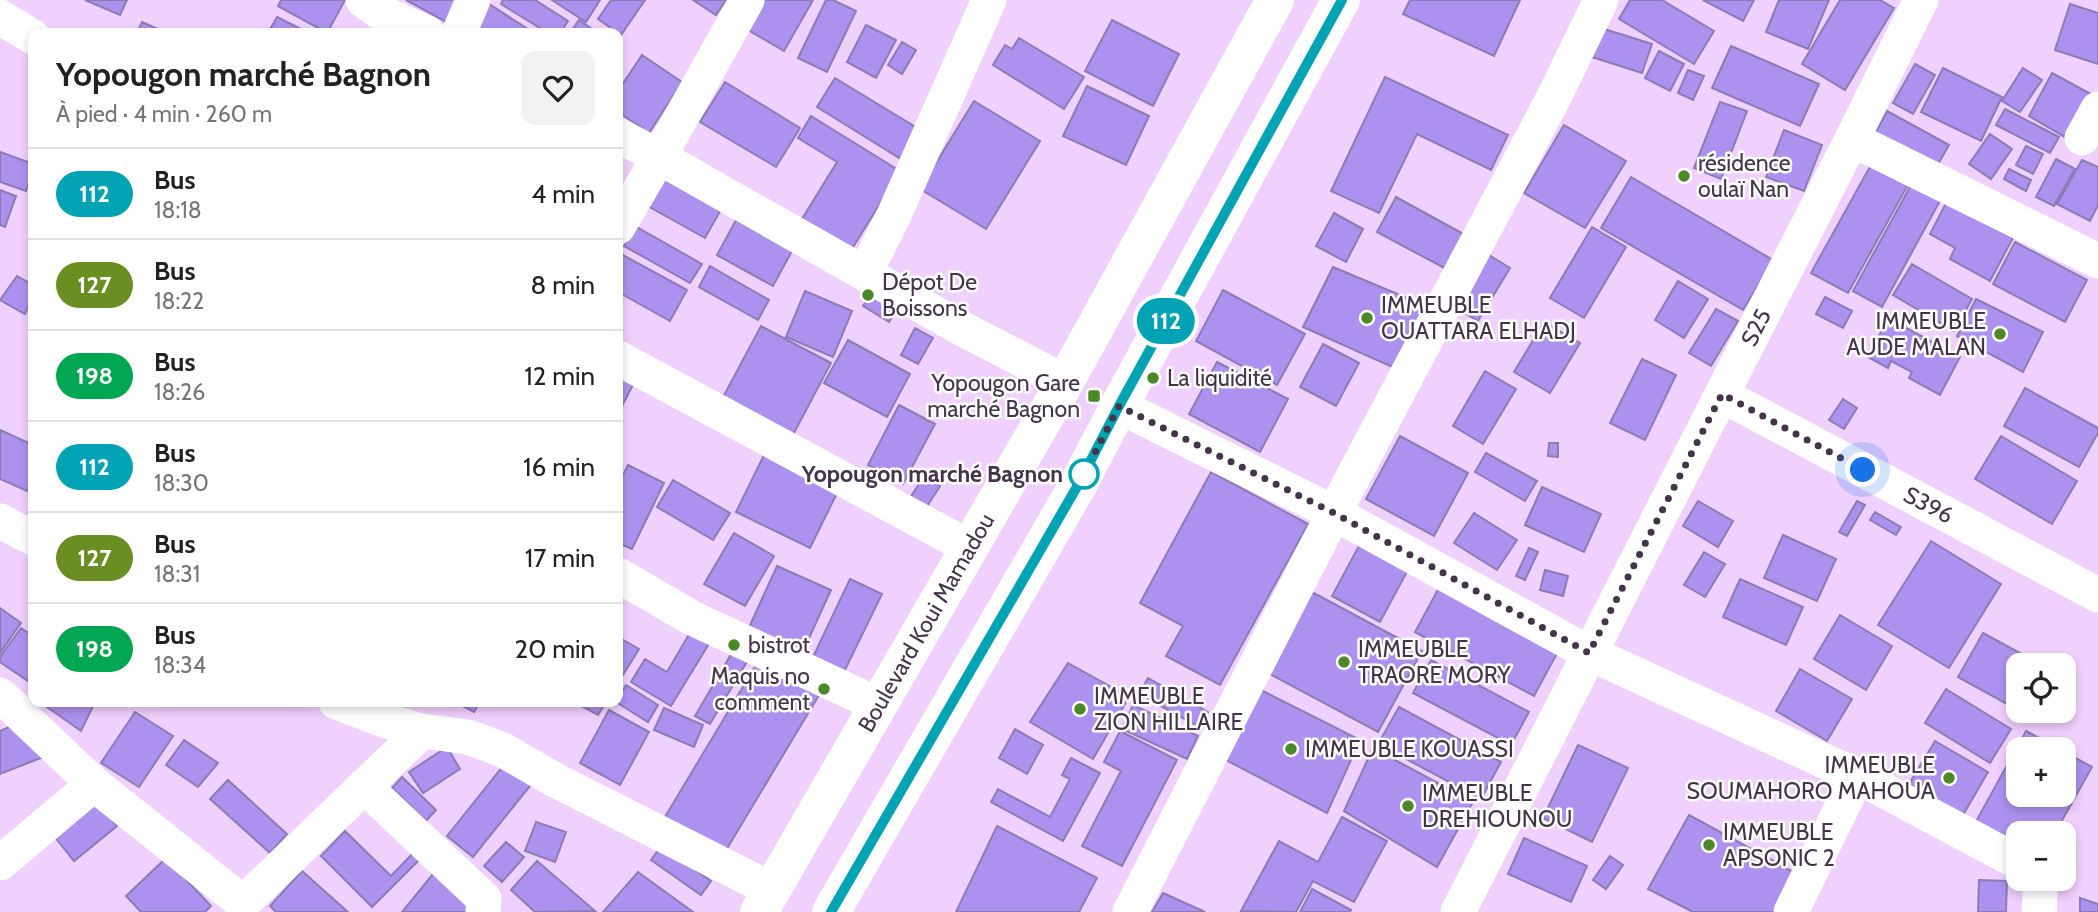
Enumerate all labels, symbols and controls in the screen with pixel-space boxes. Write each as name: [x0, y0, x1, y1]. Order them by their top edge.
button: heart: [521, 51, 595, 125]
text: Yopougon marché Bagnon: [56, 54, 431, 94]
text: À pied · 4 min · 260 m: [56, 100, 272, 128]
place label: résidence oulaï Nan: [1698, 149, 1791, 203]
text: Bus: [154, 164, 195, 196]
marker: résidence oulaï Nan: [1676, 168, 1692, 184]
text: 4 min: [531, 178, 595, 210]
text: 112: [79, 179, 110, 208]
text: 18:18: [154, 196, 202, 224]
text: Bus: [154, 255, 195, 287]
place label: Dépot De Boissons: [882, 268, 977, 322]
text: 8 min: [531, 269, 595, 301]
text: 127: [78, 270, 111, 299]
text: 18:22: [154, 287, 204, 315]
marker: Dépot De Boissons: [860, 287, 876, 303]
place label: IMMEUBLE OUATTARA ELHADJ: [1381, 291, 1576, 345]
line badge: 112: [1126, 298, 1206, 344]
street label: S25: [1735, 304, 1777, 351]
text: 112: [1151, 306, 1181, 335]
place label: IMMEUBLE AUDE MALAN: [1846, 307, 1986, 361]
marker: IMMEUBLE OUATTARA ELHADJ: [1359, 310, 1375, 326]
marker: IMMEUBLE AUDE MALAN: [1992, 326, 2008, 342]
text: Bus: [154, 346, 195, 378]
text: 12 min: [524, 360, 595, 392]
text: 198: [76, 361, 113, 390]
place label: La liquidité: [1167, 364, 1272, 392]
place label: Yopougon Gare marché Bagnon: [927, 369, 1080, 423]
marker: La liquidité: [1145, 370, 1161, 386]
text: 18:26: [154, 378, 205, 406]
marker: Yopougon Gare marché Bagnon: [1086, 388, 1102, 404]
text: Bus: [154, 437, 195, 469]
text: 16 min: [523, 451, 595, 483]
text: 112: [79, 452, 110, 481]
your location: [1845, 452, 1880, 487]
marker: Yopougon marché Bagnon: [1069, 459, 1099, 489]
place label: Yopougon marché Bagnon: [801, 460, 1063, 488]
text: 18:30: [154, 469, 209, 497]
street label: S396: [1899, 480, 1958, 529]
street label: Boulevard Koui Mamadou: [852, 508, 1000, 737]
text: Bus: [154, 528, 195, 560]
text: 17 min: [525, 542, 595, 574]
text: 127: [78, 543, 111, 572]
text: 18:31: [154, 560, 200, 588]
text: Bus: [154, 619, 195, 651]
place label: bistrot: [748, 631, 810, 659]
text: 20 min: [515, 633, 595, 665]
text: 198: [76, 634, 113, 663]
place label: IMMEUBLE TRAORE MORY: [1358, 635, 1511, 689]
marker: bistrot: [726, 637, 742, 653]
text: 18:34: [154, 651, 206, 679]
map controls: [2006, 653, 2076, 891]
button: locate: [2006, 653, 2076, 723]
marker: IMMEUBLE TRAORE MORY: [1336, 654, 1352, 670]
place label: Maquis no comment: [710, 662, 810, 716]
marker: Maquis no comment: [816, 681, 832, 697]
place label: IMMEUBLE ZION HILLAIRE: [1094, 682, 1243, 736]
marker: IMMEUBLE ZION HILLAIRE: [1072, 701, 1088, 717]
place label: IMMEUBLE KOUASSI: [1305, 735, 1514, 763]
button: +: [2006, 737, 2076, 807]
marker: IMMEUBLE KOUASSI: [1283, 741, 1299, 757]
place label: IMMEUBLE SOUMAHORO MAHOUA: [1687, 751, 1935, 805]
marker: IMMEUBLE SOUMAHORO MAHOUA: [1941, 770, 1957, 786]
place label: IMMEUBLE DREHIOUNOU: [1422, 779, 1572, 833]
marker: IMMEUBLE DREHIOUNOU: [1400, 798, 1416, 814]
place label: IMMEUBLE APSONIC 2: [1723, 818, 1835, 872]
button: −: [2006, 821, 2076, 891]
marker: IMMEUBLE APSONIC 2: [1701, 837, 1717, 853]

